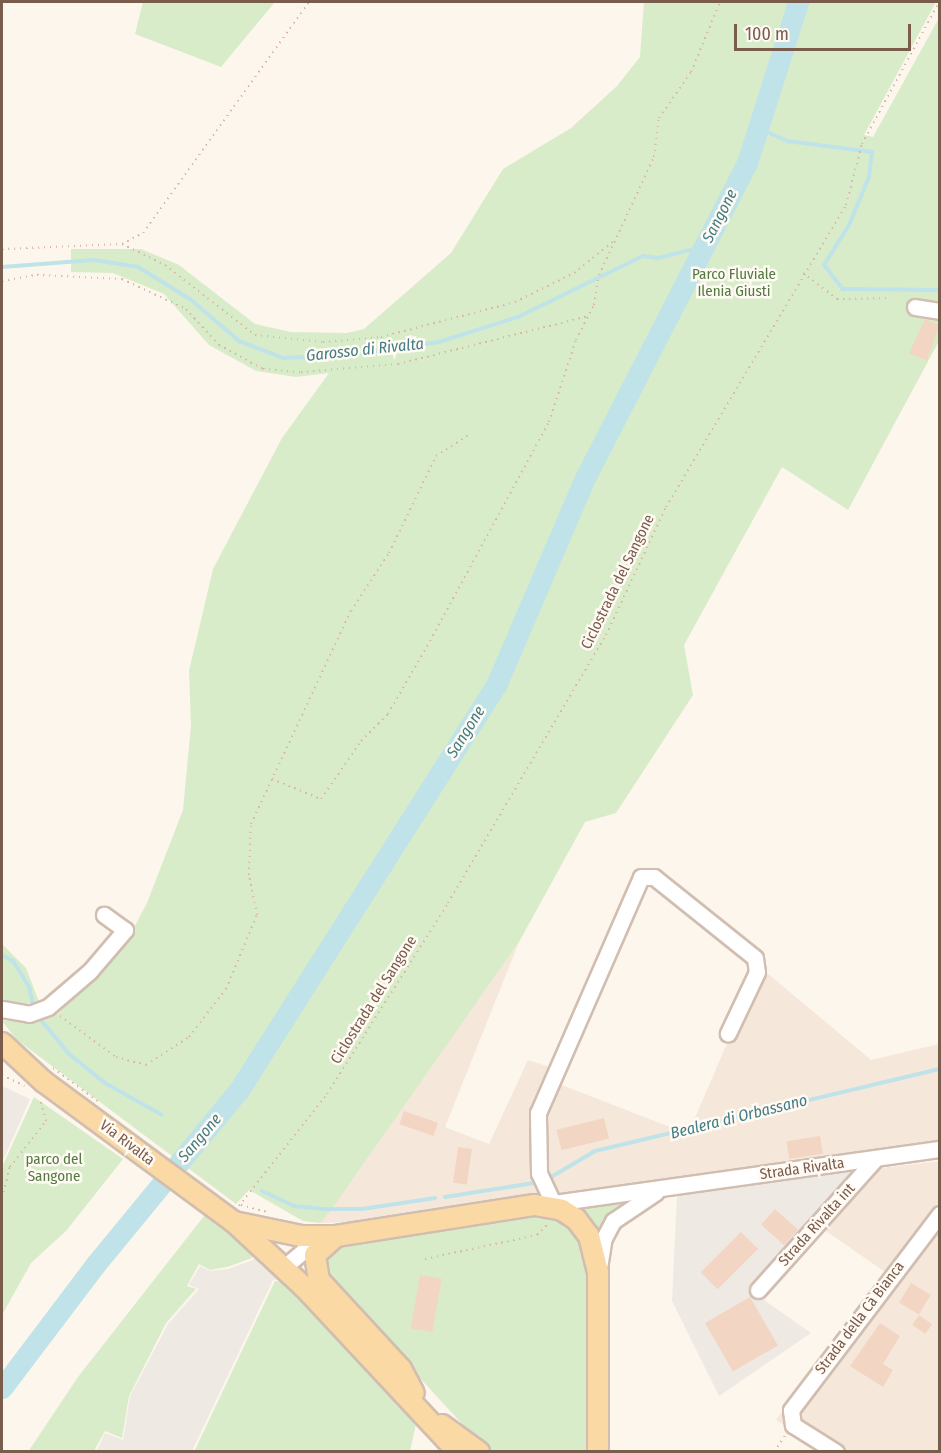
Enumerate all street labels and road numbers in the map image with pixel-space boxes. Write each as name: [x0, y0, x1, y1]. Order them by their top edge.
street label: Ciclostrada del Sangone: [578, 512, 658, 652]
street label: Ciclostrada del Sangone: [327, 933, 421, 1067]
street label: Via Rivalta: [96, 1117, 158, 1169]
street label: Strada Rivalta: [759, 1154, 845, 1184]
street label: Strada Rivalta int: [775, 1180, 859, 1270]
street label: Strada della Cà Bianca: [812, 1258, 908, 1378]

